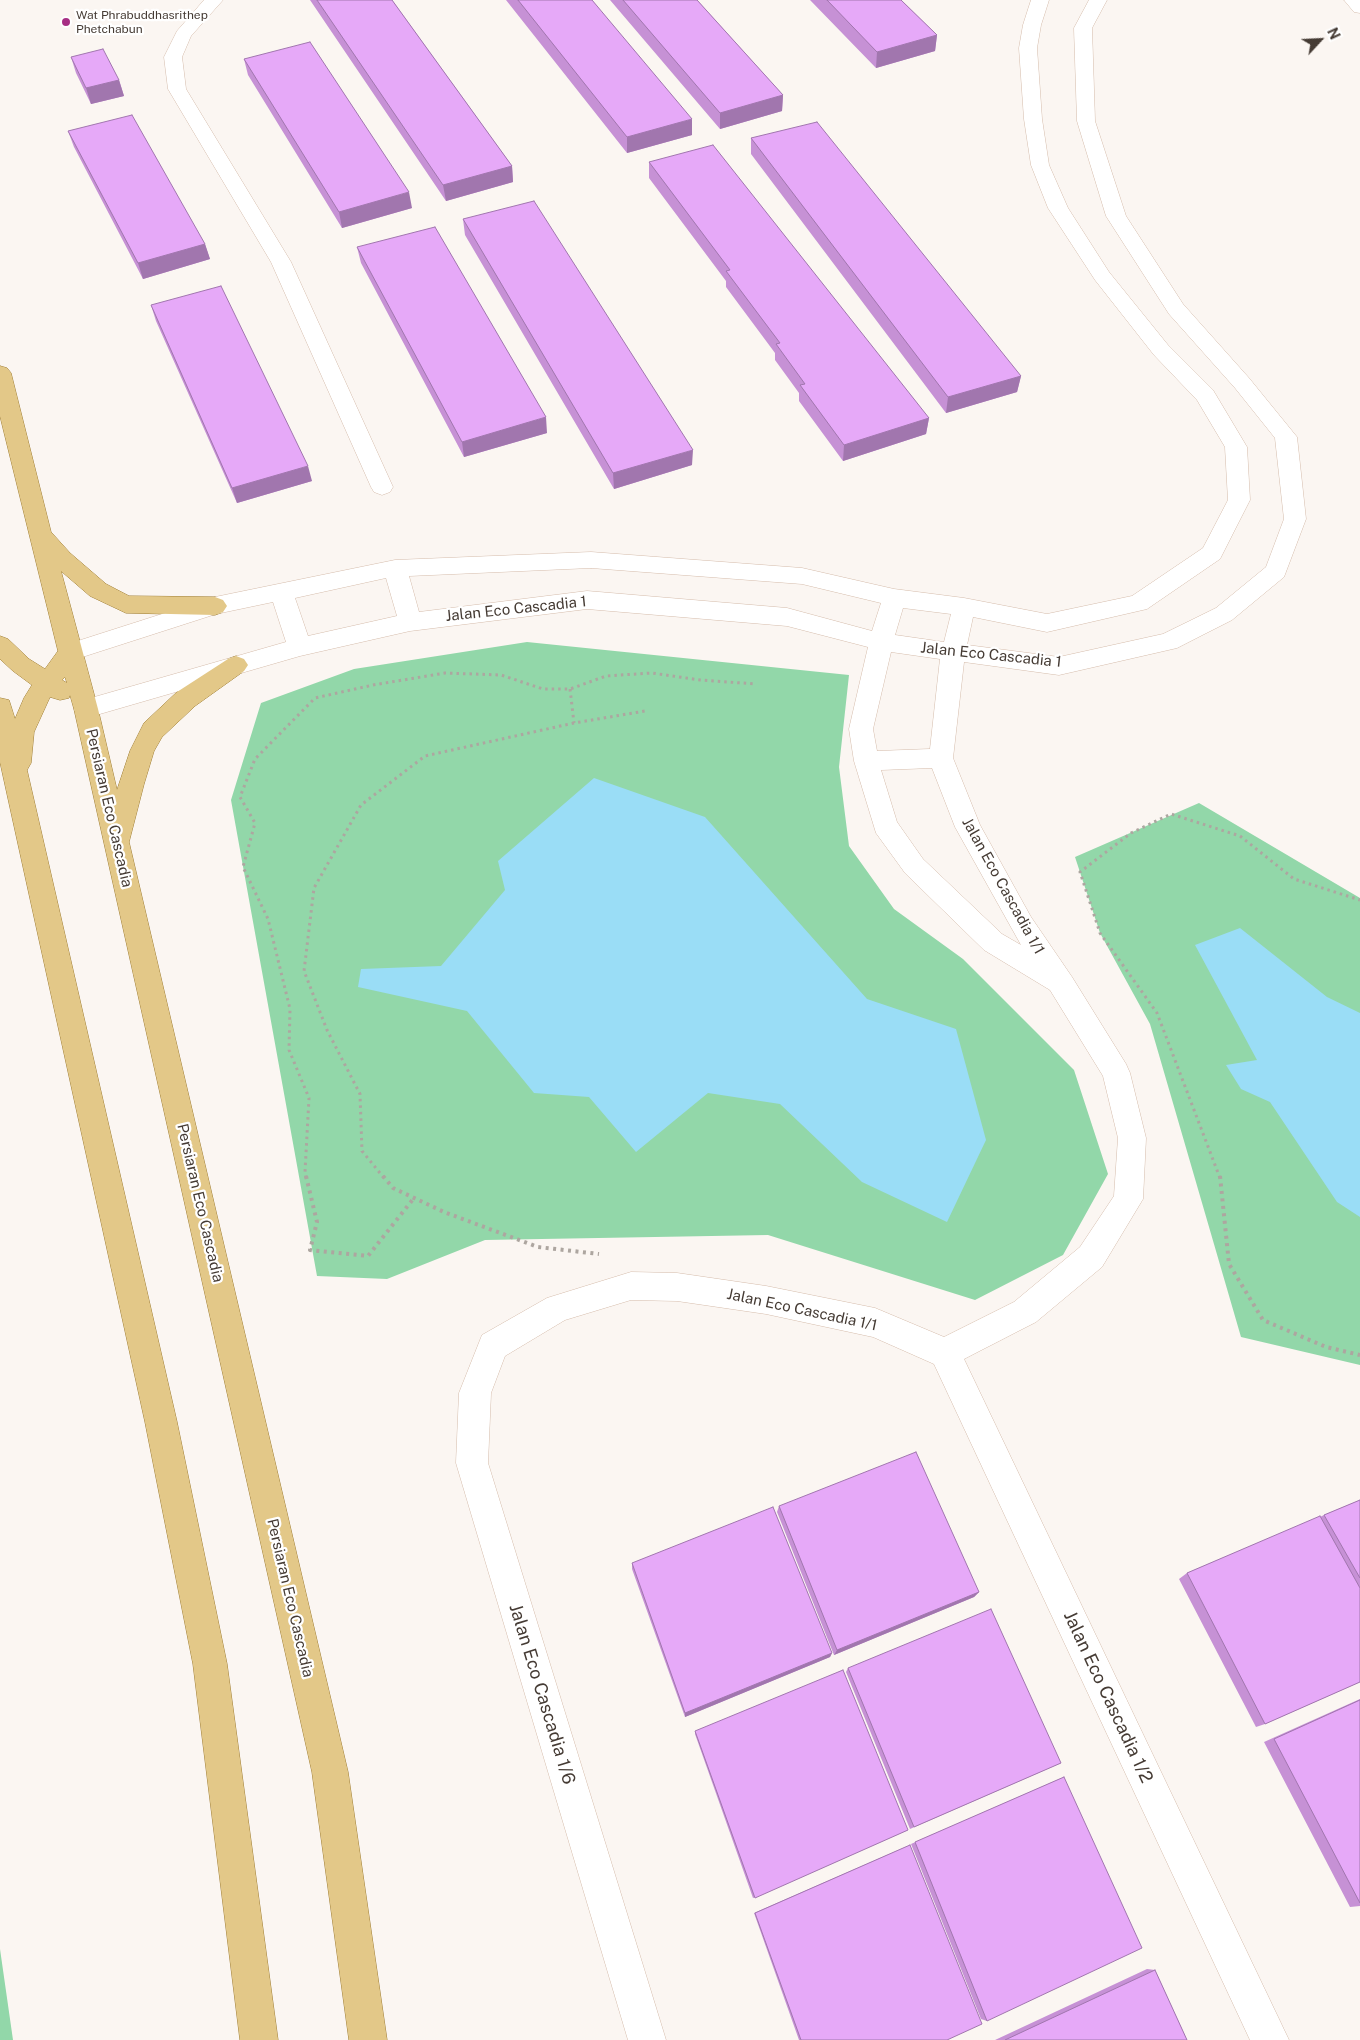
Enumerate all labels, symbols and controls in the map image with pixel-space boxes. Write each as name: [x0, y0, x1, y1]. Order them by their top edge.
place label: Wat Phrabuddhasrithep Phetchabun: [76, 8, 208, 36]
north arrow: [1295, 15, 1345, 65]
marker: Wat Phrabuddhasrithep Phetchabun: [60, 16, 72, 28]
text: N: [1324, 25, 1343, 42]
street label: Jalan Eco Cascadia 1: [445, 593, 587, 625]
street label: Jalan Eco Cascadia 1: [920, 639, 1062, 671]
street label: Persiaran Eco Cascadia: [82, 727, 136, 889]
street label: Jalan Eco Cascadia 1/1: [958, 815, 1048, 957]
street label: Persiaran Eco Cascadia: [173, 1122, 227, 1284]
street label: Jalan Eco Cascadia 1/1: [725, 1285, 879, 1335]
street label: Persiaran Eco Cascadia: [263, 1517, 317, 1679]
street label: Jalan Eco Cascadia 1/6: [504, 1601, 580, 1787]
street label: Jalan Eco Cascadia 1/2: [1059, 1608, 1157, 1786]

